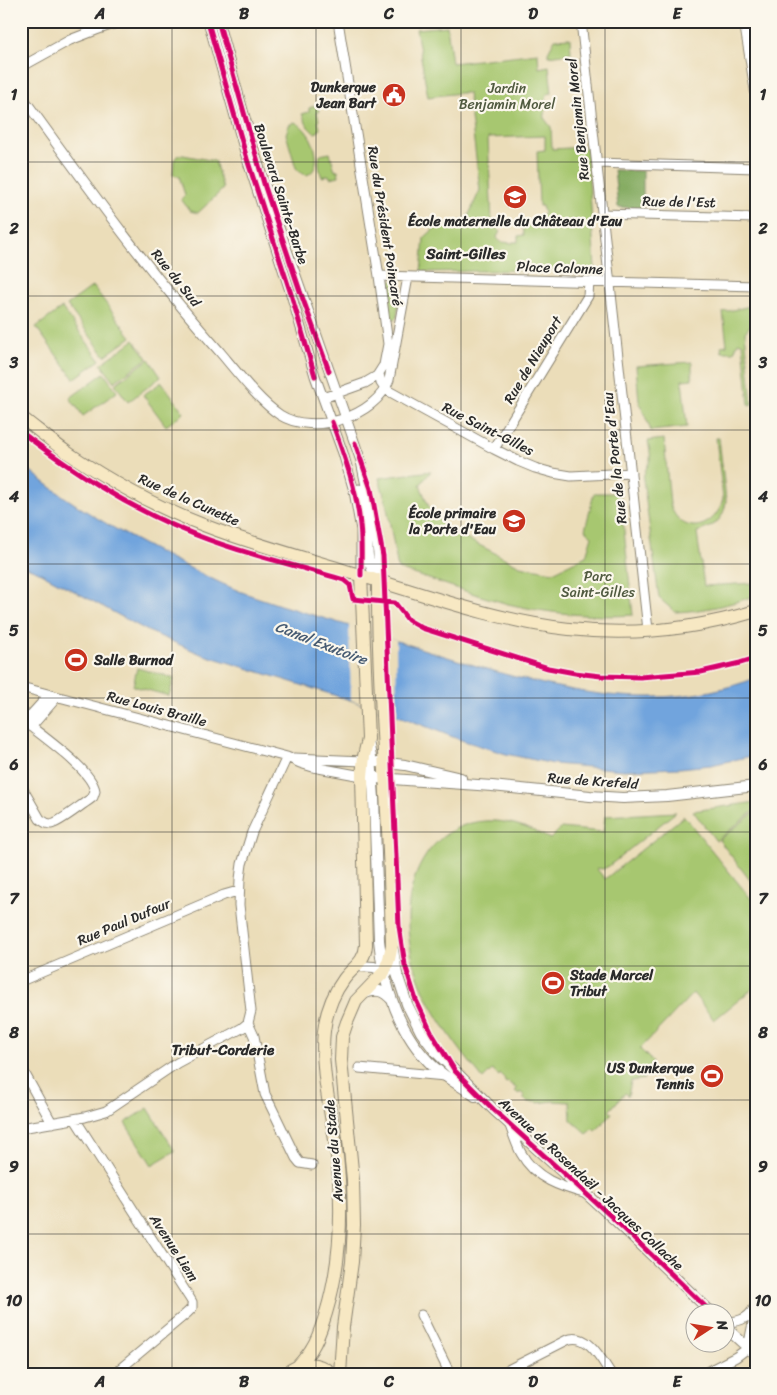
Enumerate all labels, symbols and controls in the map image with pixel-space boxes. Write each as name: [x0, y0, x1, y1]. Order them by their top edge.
text: A: [94, 0, 105, 28]
text: B: [239, 0, 250, 28]
text: C: [383, 0, 395, 28]
text: D: [528, 0, 538, 28]
text: E: [673, 0, 683, 28]
street label: Rue Benjamin Morel: [559, 56, 597, 181]
place label: Dunkerque Jean Bart: [311, 75, 377, 116]
park label: Jardin Benjamin Morel: [459, 76, 556, 117]
text: 1: [11, 80, 18, 109]
text: 1: [760, 80, 767, 109]
public building icon: Dunkerque Jean Bart: [381, 82, 407, 108]
street label: Boulevard Sainte-Barbe: [246, 120, 316, 268]
street label: Rue du Président Poincaré: [360, 144, 410, 308]
school or university icon: École maternelle du Château d'Eau: [502, 184, 528, 210]
street label: Rue de l'Est: [642, 189, 716, 215]
place label: École maternelle du Château d'Eau: [408, 209, 623, 234]
text: 2: [8, 214, 19, 243]
text: 2: [757, 214, 768, 243]
district label: Saint-Gilles: [425, 241, 507, 267]
street label: Rue du Sud: [145, 243, 208, 314]
street label: Place Calonne: [516, 254, 604, 282]
street label: Rue de Nieuport: [497, 310, 570, 409]
text: 3: [9, 348, 19, 377]
text: 3: [758, 348, 768, 377]
street label: Rue de la Porte d'Eau: [596, 391, 634, 525]
street label: Rue Saint-Gilles: [438, 395, 539, 463]
street label: Rue de la Cunette: [134, 466, 244, 534]
text: 4: [8, 482, 19, 511]
text: 4: [757, 482, 768, 511]
place label: École primaire la Porte d'Eau: [408, 501, 496, 542]
school or university icon: École primaire la Porte d'Eau: [501, 508, 527, 534]
park label: Parc Saint-Gilles: [561, 564, 636, 605]
water label: Canal Exutoire: [271, 614, 372, 673]
text: 5: [9, 616, 19, 645]
text: 5: [758, 616, 768, 645]
sports icon: Salle Burnod: [63, 647, 89, 673]
place label: Salle Burnod: [93, 648, 175, 673]
street label: Rue Louis Braille: [104, 684, 210, 734]
text: 6: [8, 750, 19, 779]
text: 6: [757, 750, 768, 779]
street label: Rue de Krefeld: [547, 765, 641, 797]
text: 7: [9, 884, 20, 913]
text: 7: [758, 884, 769, 913]
street label: Rue Paul Dufour: [73, 891, 176, 953]
place label: Stade Marcel Tribut: [569, 963, 654, 1004]
sports icon: Stade Marcel Tribut: [540, 970, 566, 996]
text: 8: [8, 1018, 19, 1047]
text: 8: [757, 1018, 768, 1047]
district label: Tribut-Corderie: [172, 1037, 275, 1063]
place label: US Dunkerque Tennis: [607, 1056, 695, 1097]
sports icon: US Dunkerque Tennis: [699, 1063, 725, 1089]
street label: Avenue de Rosendaël - Jacques Collache: [492, 1090, 690, 1277]
street label: Avenue du Stade: [317, 1098, 351, 1204]
text: 9: [9, 1152, 19, 1181]
text: 9: [758, 1152, 768, 1181]
street label: Avenue Liem: [142, 1208, 205, 1287]
text: 10: [6, 1286, 22, 1315]
text: 10: [755, 1286, 771, 1315]
north arrow: [684, 1302, 734, 1352]
text: N: [709, 1317, 736, 1333]
text: A: [94, 1367, 105, 1395]
text: B: [239, 1367, 250, 1395]
text: C: [383, 1367, 395, 1395]
text: D: [528, 1367, 538, 1395]
text: E: [673, 1367, 683, 1395]

